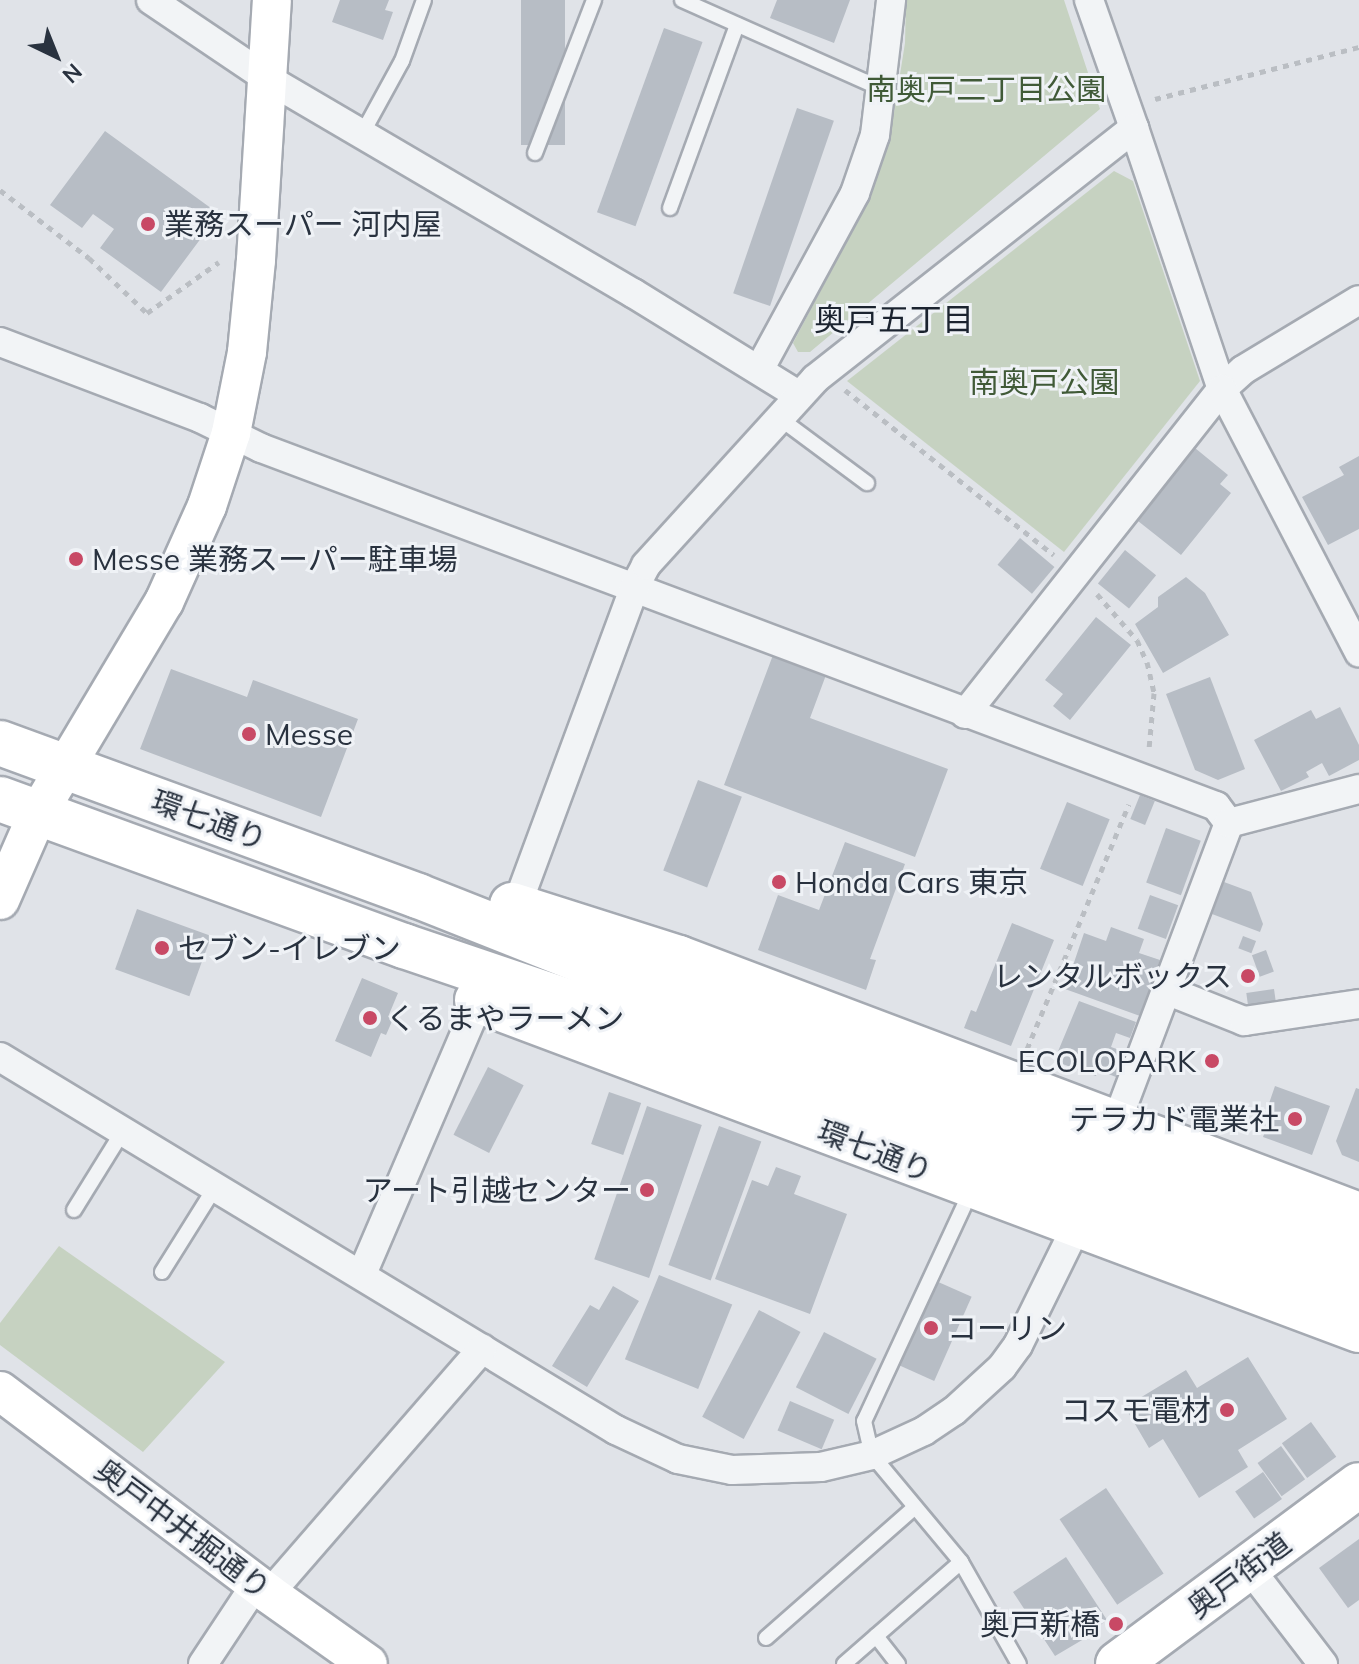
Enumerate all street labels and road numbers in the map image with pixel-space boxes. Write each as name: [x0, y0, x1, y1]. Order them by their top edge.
street label: 環七通り: [146, 783, 272, 857]
street label: 環七通り: [813, 1113, 937, 1189]
street label: 奥戸中井掘通り: [88, 1451, 278, 1607]
street label: 奥戸街道: [1180, 1525, 1298, 1625]

